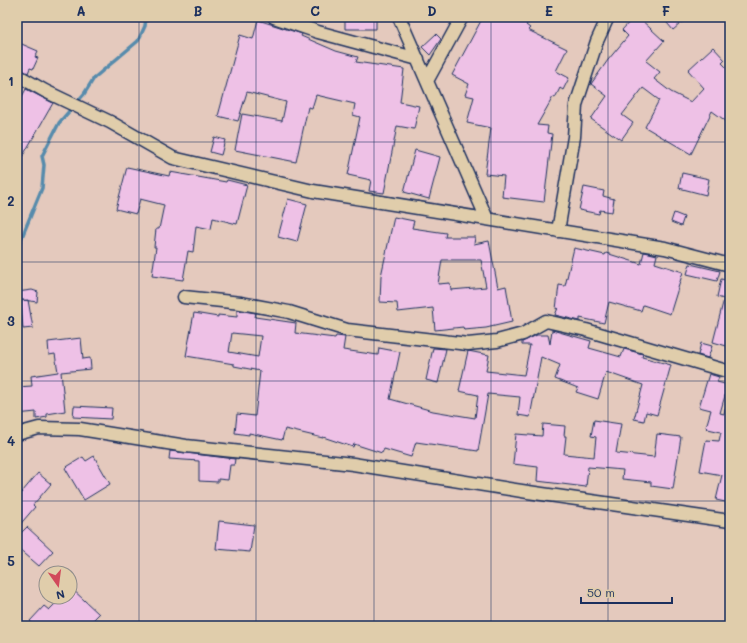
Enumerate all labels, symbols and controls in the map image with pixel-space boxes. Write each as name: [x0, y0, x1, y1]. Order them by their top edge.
text: A: [76, 2, 86, 19]
text: B: [194, 2, 203, 19]
text: C: [310, 2, 320, 19]
text: D: [427, 2, 437, 19]
text: E: [545, 2, 553, 19]
text: F: [662, 2, 670, 19]
text: 1: [8, 72, 14, 89]
text: 2: [7, 192, 15, 209]
text: 3: [7, 312, 15, 329]
text: 4: [7, 432, 15, 449]
text: 5: [7, 552, 15, 569]
north arrow: [38, 565, 78, 605]
scale bar: [581, 579, 672, 605]
text: 50 m: [587, 584, 615, 600]
text: N: [55, 587, 66, 603]

